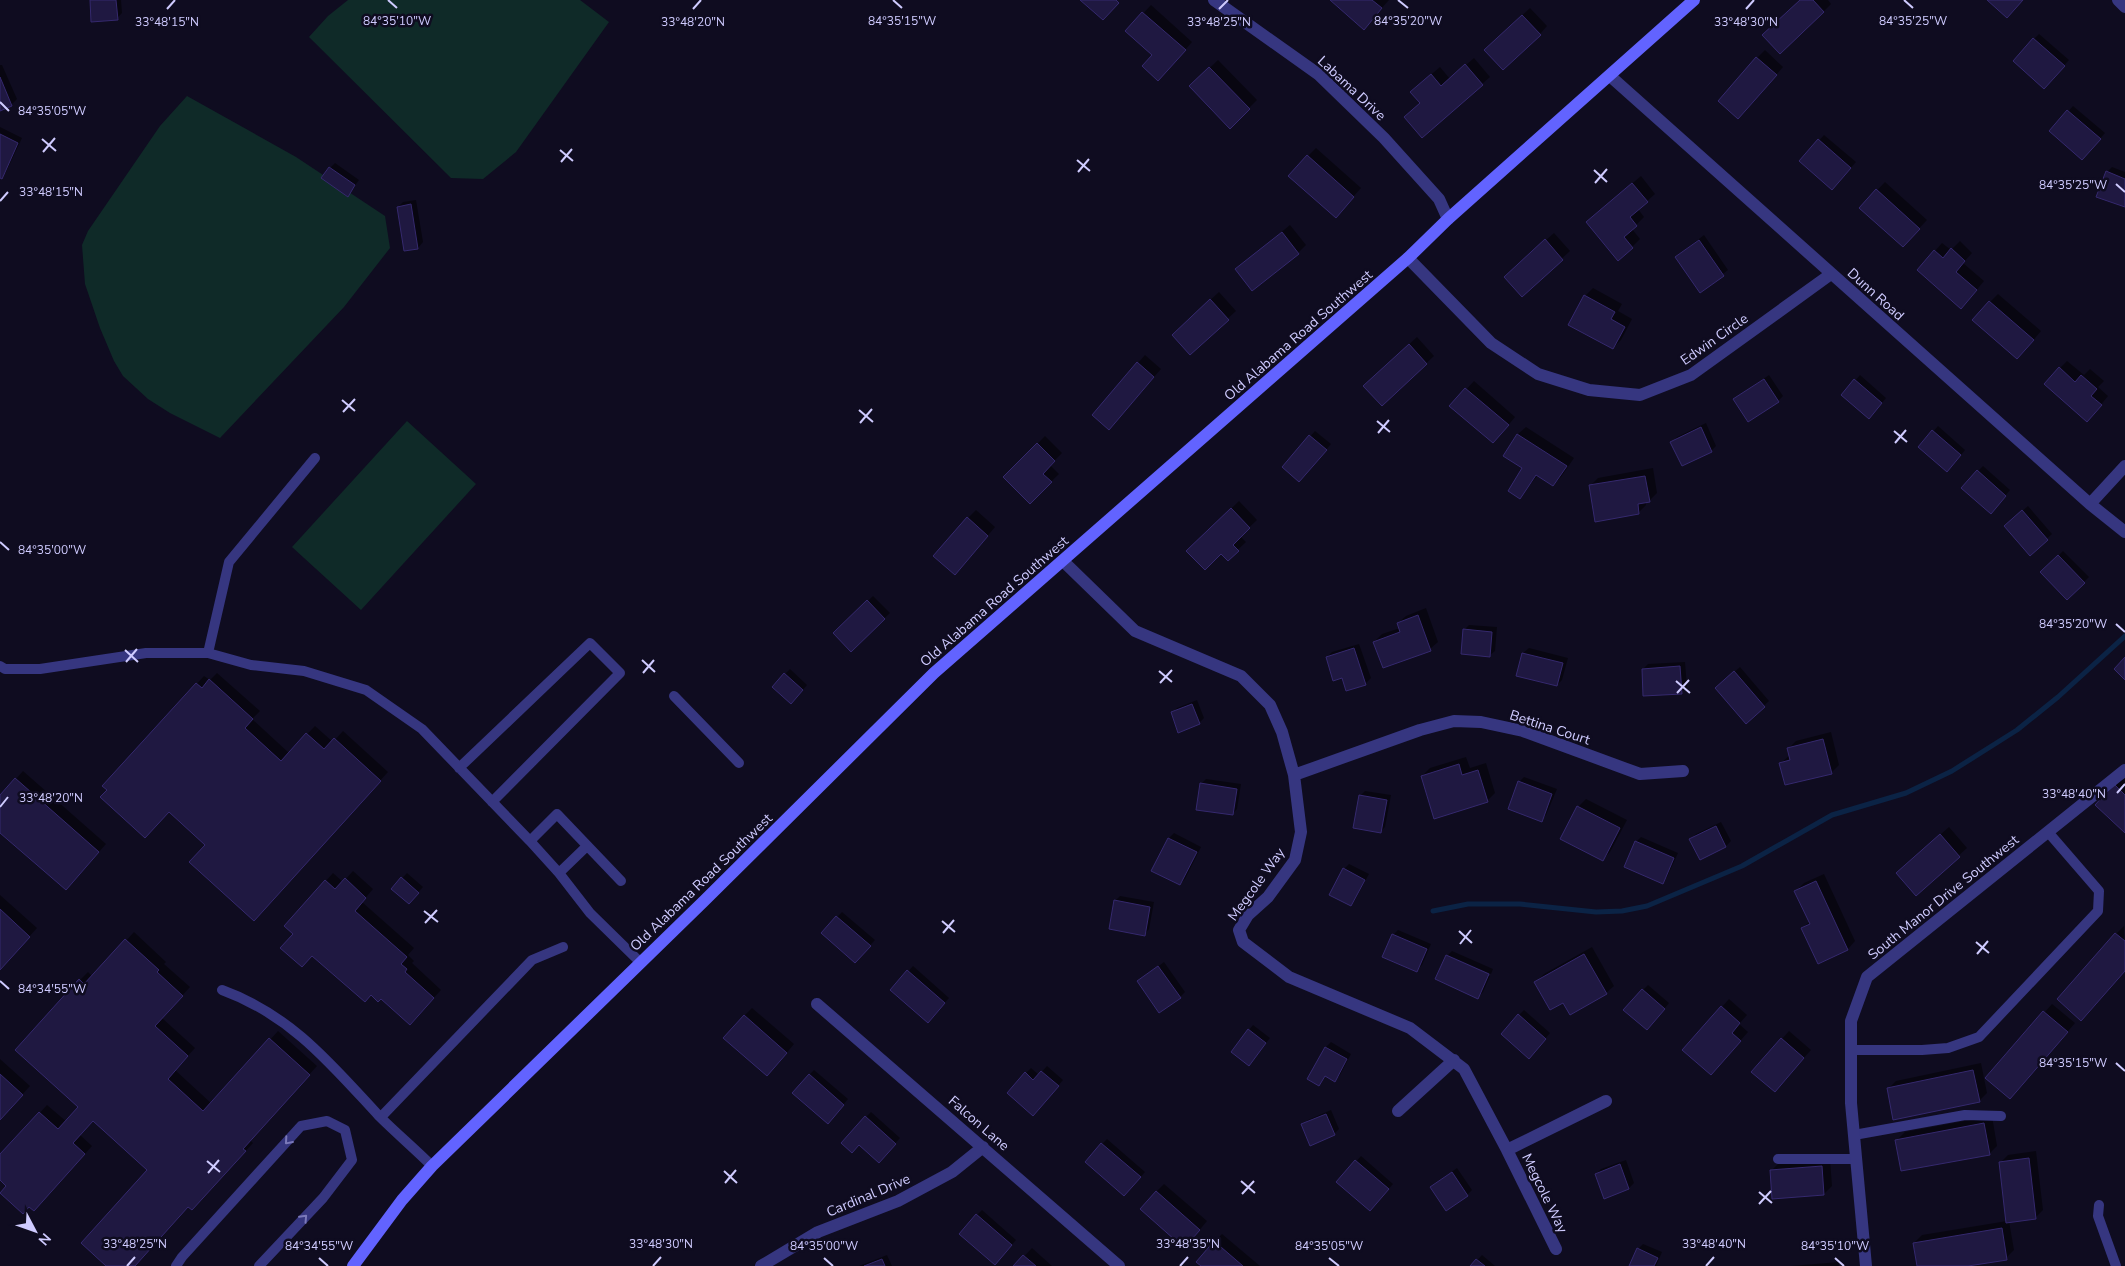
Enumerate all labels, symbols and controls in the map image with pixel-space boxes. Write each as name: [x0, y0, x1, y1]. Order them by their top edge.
text: 84°35'10"W: [363, 13, 431, 29]
text: 84°35'15"W: [868, 13, 936, 29]
text: 84°35'20"W: [1374, 13, 1442, 29]
text: 84°35'25"W: [1879, 13, 1947, 29]
text: 33°48'15"N: [135, 14, 199, 30]
text: 33°48'20"N: [661, 14, 725, 30]
text: 33°48'25"N: [1187, 14, 1251, 30]
text: 33°48'30"N: [1714, 14, 1778, 30]
street label: Labama Drive: [1313, 52, 1390, 125]
text: 84°35'05"W: [18, 103, 86, 119]
text: 84°35'25"W: [2039, 177, 2107, 193]
text: 33°48'15"N: [19, 184, 83, 200]
street label: Dunn Road: [1843, 264, 1908, 325]
street label: Old Alabama Road Southwest: [1220, 266, 1377, 405]
street label: Edwin Circle: [1677, 309, 1752, 370]
street label: Old Alabama Road Southwest: [916, 532, 1073, 671]
text: 84°35'00"W: [18, 542, 86, 558]
text: 84°35'20"W: [2039, 616, 2107, 632]
street label: Bettina Court: [1507, 706, 1593, 749]
text: 33°48'40"N: [2042, 786, 2106, 802]
text: 33°48'20"N: [19, 790, 83, 806]
street label: Old Alabama Road Southwest: [626, 809, 777, 955]
street label: South Manor Drive Southwest: [1864, 830, 2023, 964]
street label: Megcole Way: [1223, 843, 1290, 925]
text: 84°34'55"W: [18, 981, 86, 997]
text: 84°35'15"W: [2039, 1055, 2107, 1071]
street label: Falcon Lane: [944, 1092, 1013, 1155]
one-way arrow: [285, 1136, 294, 1145]
street label: Megcole Way: [1517, 1150, 1572, 1237]
street label: Cardinal Drive: [823, 1169, 913, 1222]
north arrow: [10, 1206, 60, 1256]
one-way arrow: [298, 1214, 307, 1223]
text: N: [34, 1229, 55, 1249]
text: 33°48'25"N: [103, 1236, 167, 1252]
text: 33°48'30"N: [629, 1236, 693, 1252]
text: 33°48'35"N: [1156, 1236, 1220, 1252]
text: 33°48'40"N: [1682, 1236, 1746, 1252]
text: 84°34'55"W: [285, 1238, 353, 1254]
text: 84°35'00"W: [790, 1238, 858, 1254]
text: 84°35'05"W: [1295, 1238, 1363, 1254]
text: 84°35'10"W: [1801, 1238, 1869, 1254]

